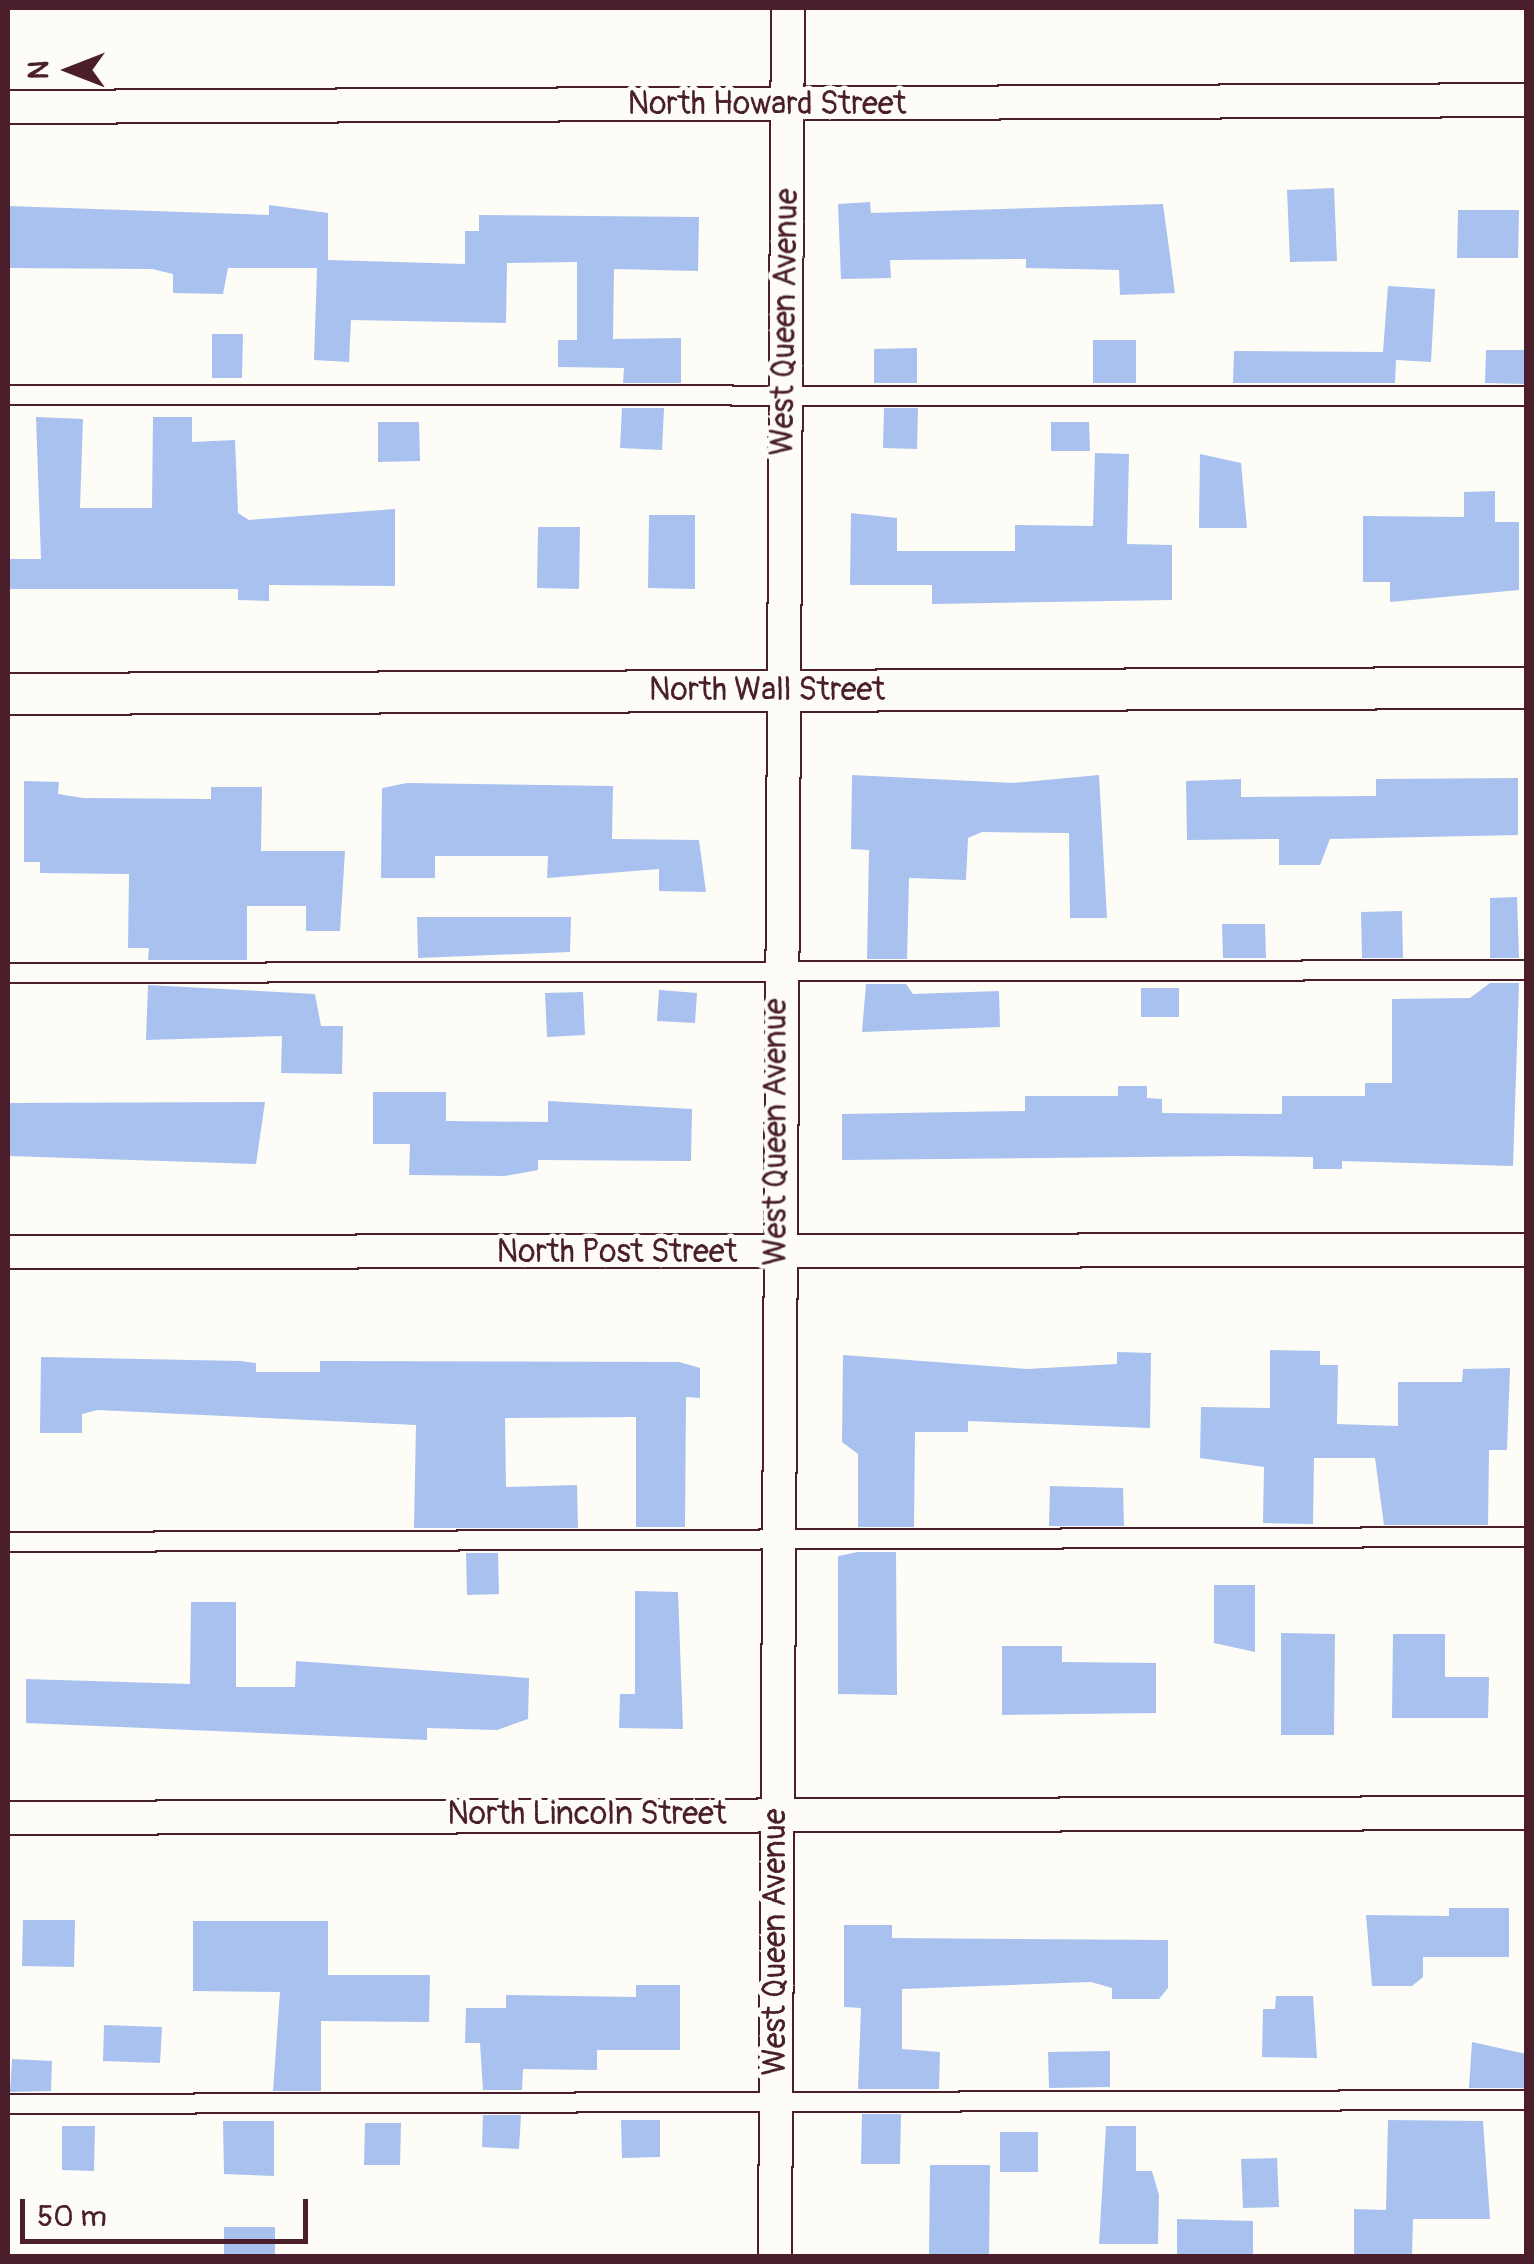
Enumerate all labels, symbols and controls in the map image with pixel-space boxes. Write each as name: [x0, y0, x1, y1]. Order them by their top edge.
north arrow: [20, 20, 120, 120]
text: N: [22, 61, 57, 79]
street label: North Howard Street: [628, 85, 906, 123]
street label: West Queen Avenue: [763, 188, 807, 456]
street label: North Wall Street: [649, 671, 885, 709]
street label: West Queen Avenue: [757, 998, 795, 1266]
street label: North Post Street: [497, 1233, 737, 1271]
street label: North Lincoln Street: [447, 1795, 727, 1833]
street label: West Queen Avenue: [756, 1808, 794, 2076]
scale bar: [25, 2179, 312, 2241]
text: 50 m: [37, 2198, 107, 2235]

